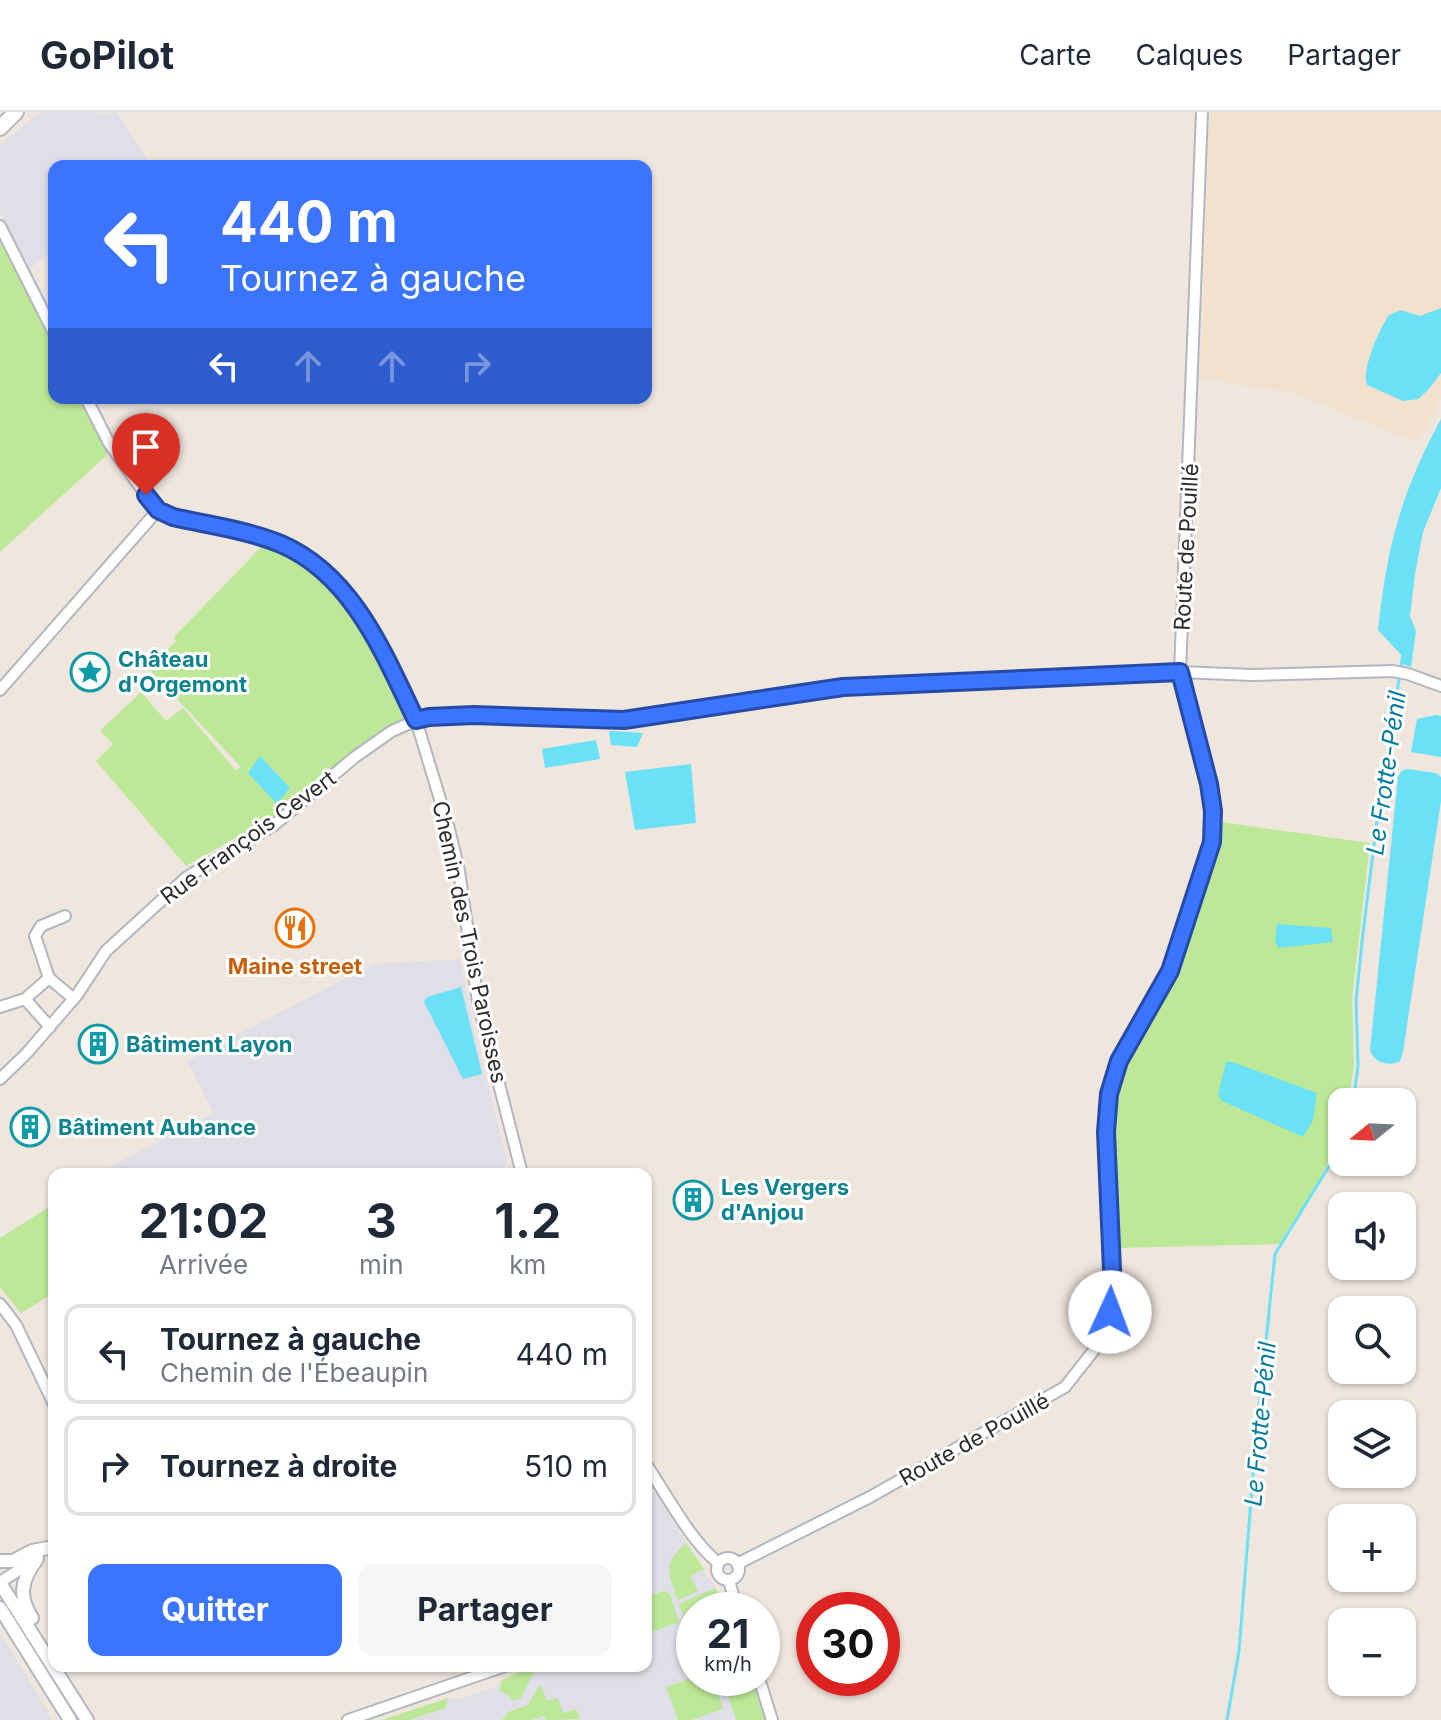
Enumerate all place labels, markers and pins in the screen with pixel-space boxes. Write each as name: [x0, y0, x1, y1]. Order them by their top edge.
pin: [112, 413, 180, 495]
place label: Château d'Orgemont: [118, 646, 247, 697]
place icon: Château d'Orgemont: [69, 651, 111, 693]
restaurant icon: Maine street: [274, 907, 316, 949]
place label: Maine street: [228, 953, 362, 979]
building icon: Bâtiment Layon: [77, 1023, 119, 1065]
place label: Bâtiment Layon: [126, 1031, 292, 1057]
building icon: Bâtiment Aubance: [9, 1106, 51, 1148]
place label: Bâtiment Aubance: [58, 1114, 256, 1140]
place label: Les Vergers d'Anjou: [721, 1174, 849, 1225]
building icon: Les Vergers d'Anjou: [672, 1179, 714, 1221]

